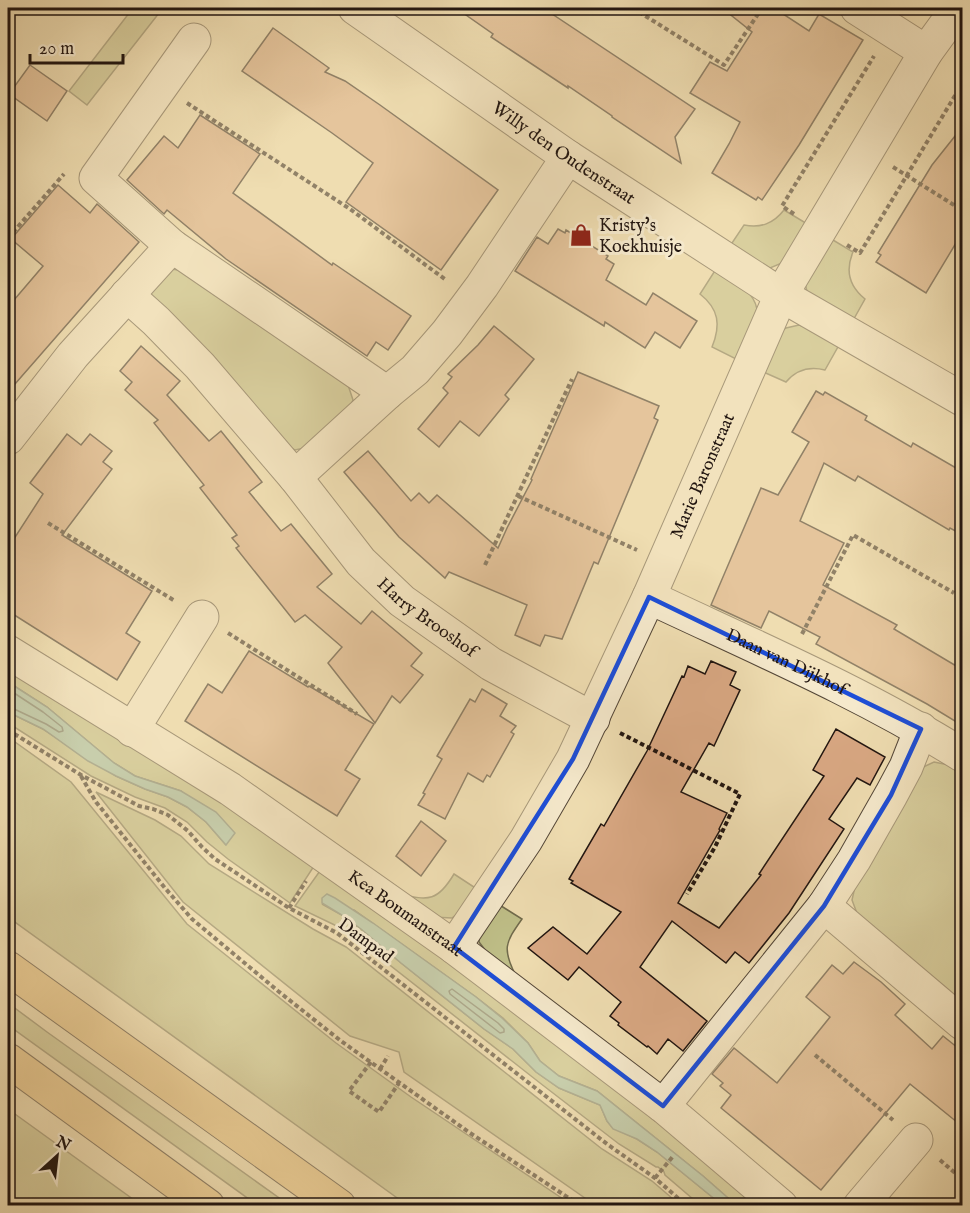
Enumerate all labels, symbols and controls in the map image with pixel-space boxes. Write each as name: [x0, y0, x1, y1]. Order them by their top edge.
scale bar: [30, 27, 123, 65]
text: 20 m: [39, 38, 74, 61]
street label: Willy den Oudenstraat: [487, 97, 639, 210]
place label: Kristy's Koekhuisje: [599, 215, 682, 259]
shop icon: Kristy's Koekhuisje: [568, 222, 594, 248]
street label: Marie Baronstraat: [666, 410, 741, 543]
street label: Harry Brooshof: [371, 573, 484, 665]
street label: Daan van Dijkhof: [722, 624, 853, 703]
street label: Kea Boumanstraat: [343, 866, 467, 963]
street label: Dampad: [333, 913, 398, 969]
north arrow: [27, 1126, 87, 1186]
text: N: [51, 1132, 74, 1157]

